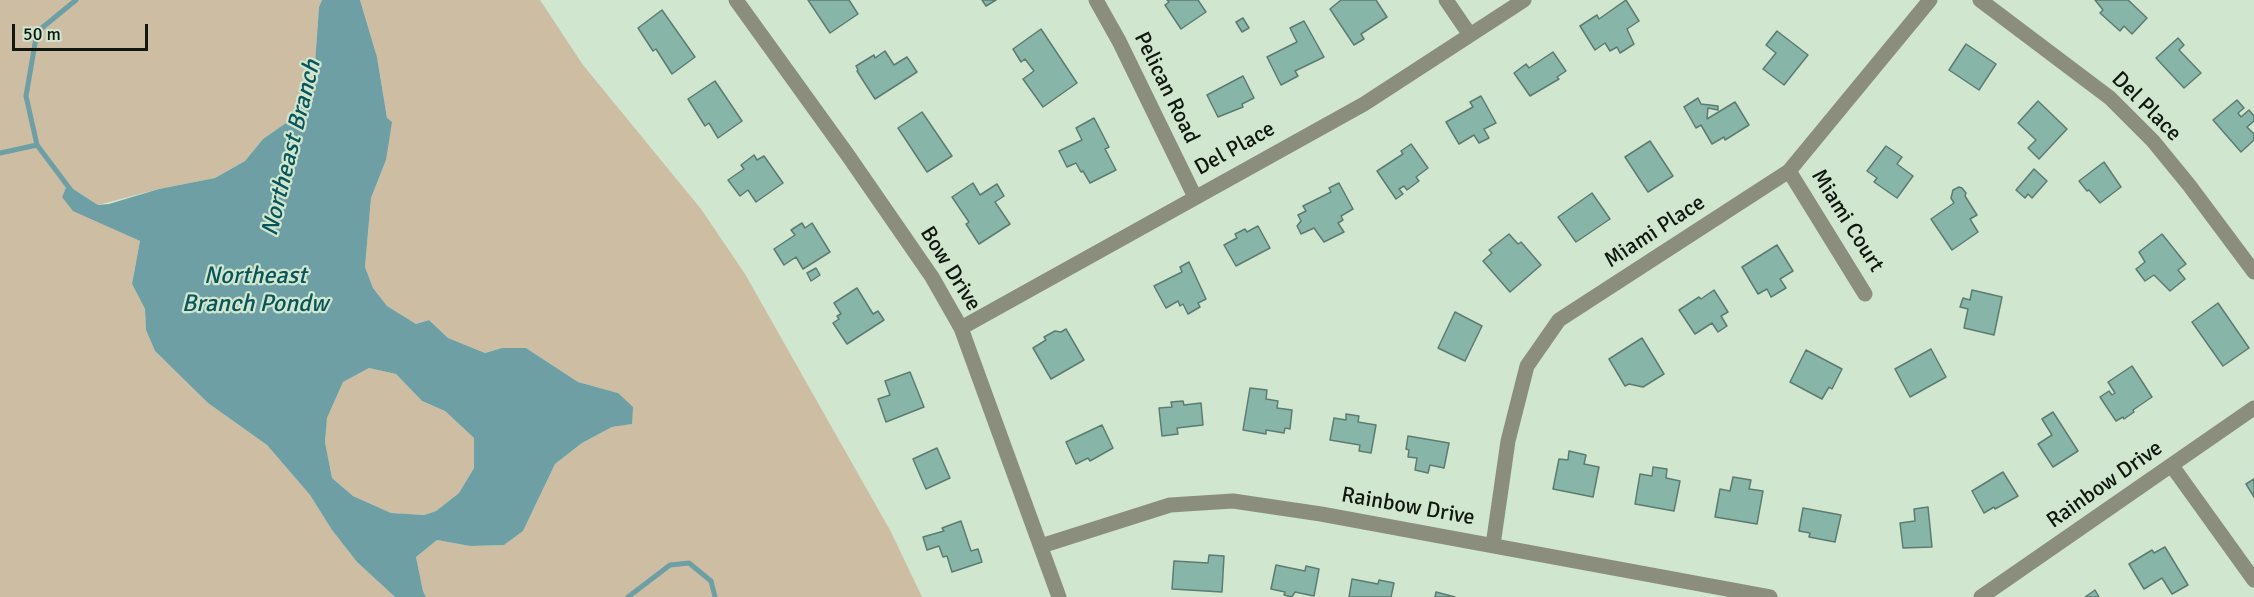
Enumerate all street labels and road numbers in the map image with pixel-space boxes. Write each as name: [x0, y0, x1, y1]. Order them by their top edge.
street label: Pelican Road: [1128, 28, 1204, 148]
street label: Del Place: [2106, 67, 2186, 147]
street label: Del Place: [1190, 116, 1280, 182]
street label: Miami Court: [1805, 165, 1889, 277]
street label: Miami Place: [1600, 190, 1710, 274]
street label: Bow Drive: [914, 222, 986, 316]
street label: Rainbow Drive: [2042, 435, 2168, 535]
street label: Rainbow Drive: [1339, 482, 1477, 532]

